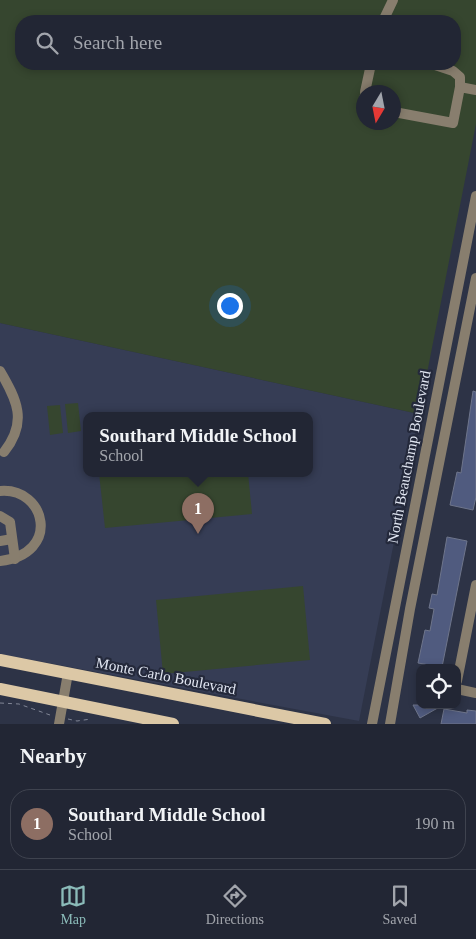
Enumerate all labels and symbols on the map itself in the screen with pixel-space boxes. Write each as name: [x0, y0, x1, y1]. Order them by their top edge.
north arrow: [356, 85, 401, 130]
your location: [217, 293, 243, 319]
street label: North Beauchamp Boulevard: [384, 369, 434, 545]
pin: 1: [182, 493, 214, 534]
street label: Monte Carlo Boulevard: [95, 655, 238, 698]

